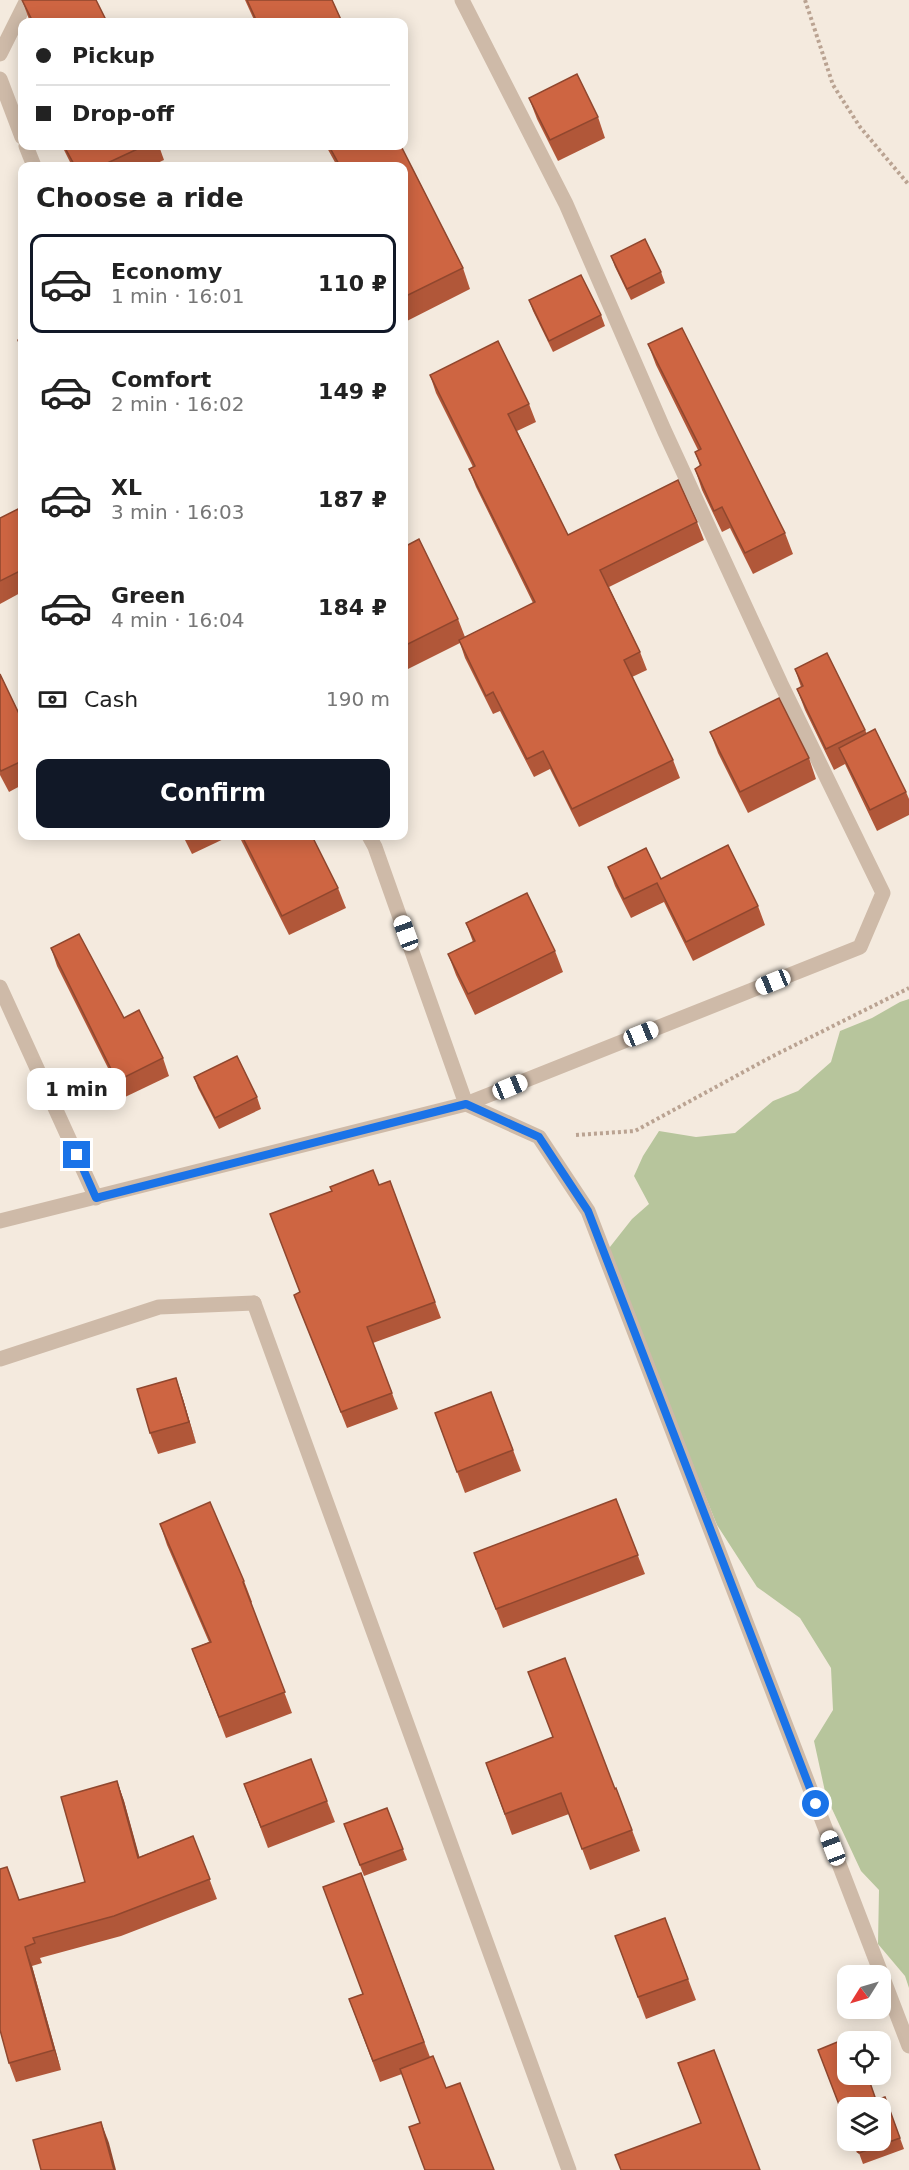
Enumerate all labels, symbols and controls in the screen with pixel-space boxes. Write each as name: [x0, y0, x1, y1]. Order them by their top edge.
text: Pickup: [72, 43, 155, 68]
text: Drop-off: [72, 101, 174, 126]
text: Choose a ride: [36, 182, 244, 213]
icon: car: [39, 257, 93, 311]
text: Economy: [111, 259, 222, 284]
text: 110 ₽: [318, 271, 387, 296]
text: 1 min · 16:01: [111, 284, 245, 308]
icon: car: [39, 365, 93, 419]
text: Comfort: [111, 367, 211, 392]
text: 149 ₽: [318, 379, 387, 404]
text: 2 min · 16:02: [111, 392, 245, 416]
icon: car: [39, 473, 93, 527]
text: XL: [111, 475, 142, 500]
text: 187 ₽: [318, 487, 387, 512]
text: 3 min · 16:03: [111, 500, 245, 524]
icon: car: [39, 581, 93, 635]
text: Green: [111, 583, 185, 608]
text: 184 ₽: [318, 595, 387, 620]
text: 4 min · 16:04: [111, 608, 245, 632]
icon: cash: [36, 683, 69, 716]
text: Cash: [84, 687, 138, 712]
text: 190 m: [326, 687, 390, 711]
button: Confirm: [36, 759, 390, 828]
car: [391, 913, 421, 953]
car: [753, 967, 793, 997]
car: [621, 1019, 661, 1049]
callout: 1 min: [28, 1068, 127, 1110]
car: [490, 1072, 530, 1102]
text: 1 min: [45, 1077, 108, 1101]
route end: [63, 1141, 90, 1168]
route start: [802, 1790, 829, 1817]
car: [818, 1828, 848, 1868]
north arrow: [837, 1965, 891, 2019]
map controls: [837, 1965, 891, 2151]
button: locate: [837, 2031, 891, 2085]
button: layers: [837, 2097, 891, 2151]

